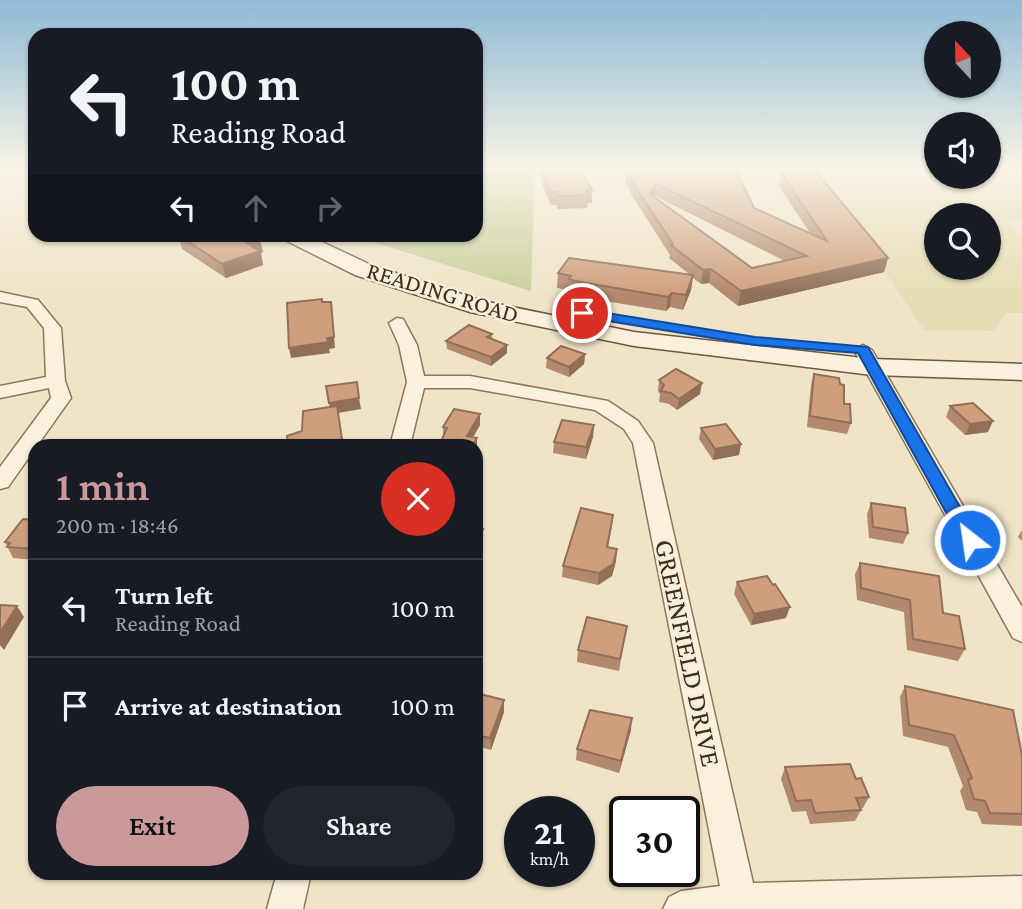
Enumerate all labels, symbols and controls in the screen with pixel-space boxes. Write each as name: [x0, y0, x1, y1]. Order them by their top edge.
north arrow: [924, 21, 1001, 98]
map controls: [924, 21, 1001, 280]
icon: left: [56, 56, 147, 147]
text: 100 m: [171, 56, 300, 111]
button: sound: [924, 112, 1001, 189]
text: Reading Road: [171, 114, 346, 150]
icon: left: [164, 189, 202, 227]
icon: ahead: [237, 189, 275, 227]
icon: right: [310, 189, 348, 227]
button: search: [924, 203, 1001, 280]
street label: READING ROAD: [364, 256, 522, 328]
pin: [552, 283, 612, 343]
icon: arrive: [563, 294, 601, 332]
text: 1 min: [56, 462, 149, 509]
button: close: [381, 462, 455, 536]
position arrow: [933, 503, 1007, 577]
text: 200 m · 18:46: [56, 512, 179, 538]
street label: GREENFIELD DRIVE: [649, 537, 727, 769]
text: Turn left: [115, 581, 213, 610]
icon: left: [56, 589, 94, 627]
text: 100 m: [391, 594, 455, 623]
text: Reading Road: [115, 610, 241, 636]
icon: arrive: [56, 687, 94, 725]
text: Arrive at destination: [115, 692, 342, 721]
text: 100 m: [391, 692, 455, 721]
button: Exit: [56, 786, 249, 866]
button: Share: [263, 786, 455, 866]
speed limit sign: 30: [609, 796, 700, 887]
text: 21: [534, 813, 565, 852]
text: km/h: [530, 849, 569, 869]

